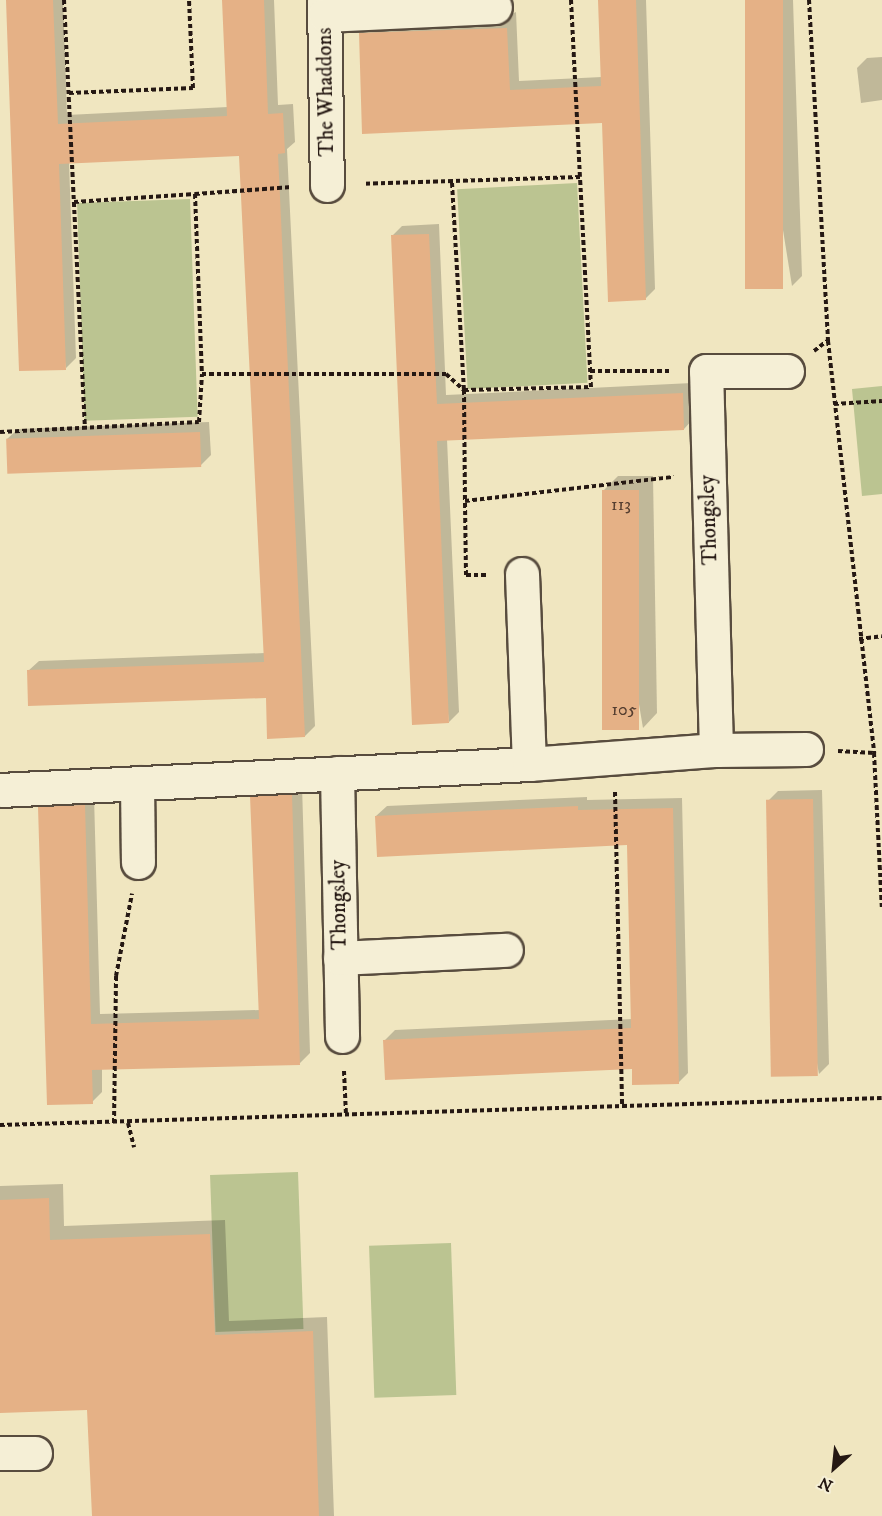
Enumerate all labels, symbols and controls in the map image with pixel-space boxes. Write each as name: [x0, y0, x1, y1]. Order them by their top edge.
street label: The Whaddons: [312, 27, 340, 157]
street label: Thongsley: [695, 475, 723, 565]
house number: 113: [611, 494, 631, 516]
house number: 105: [611, 699, 637, 721]
street label: Thongsley: [326, 860, 352, 950]
north arrow: [804, 1438, 864, 1498]
text: N: [815, 1472, 836, 1496]

